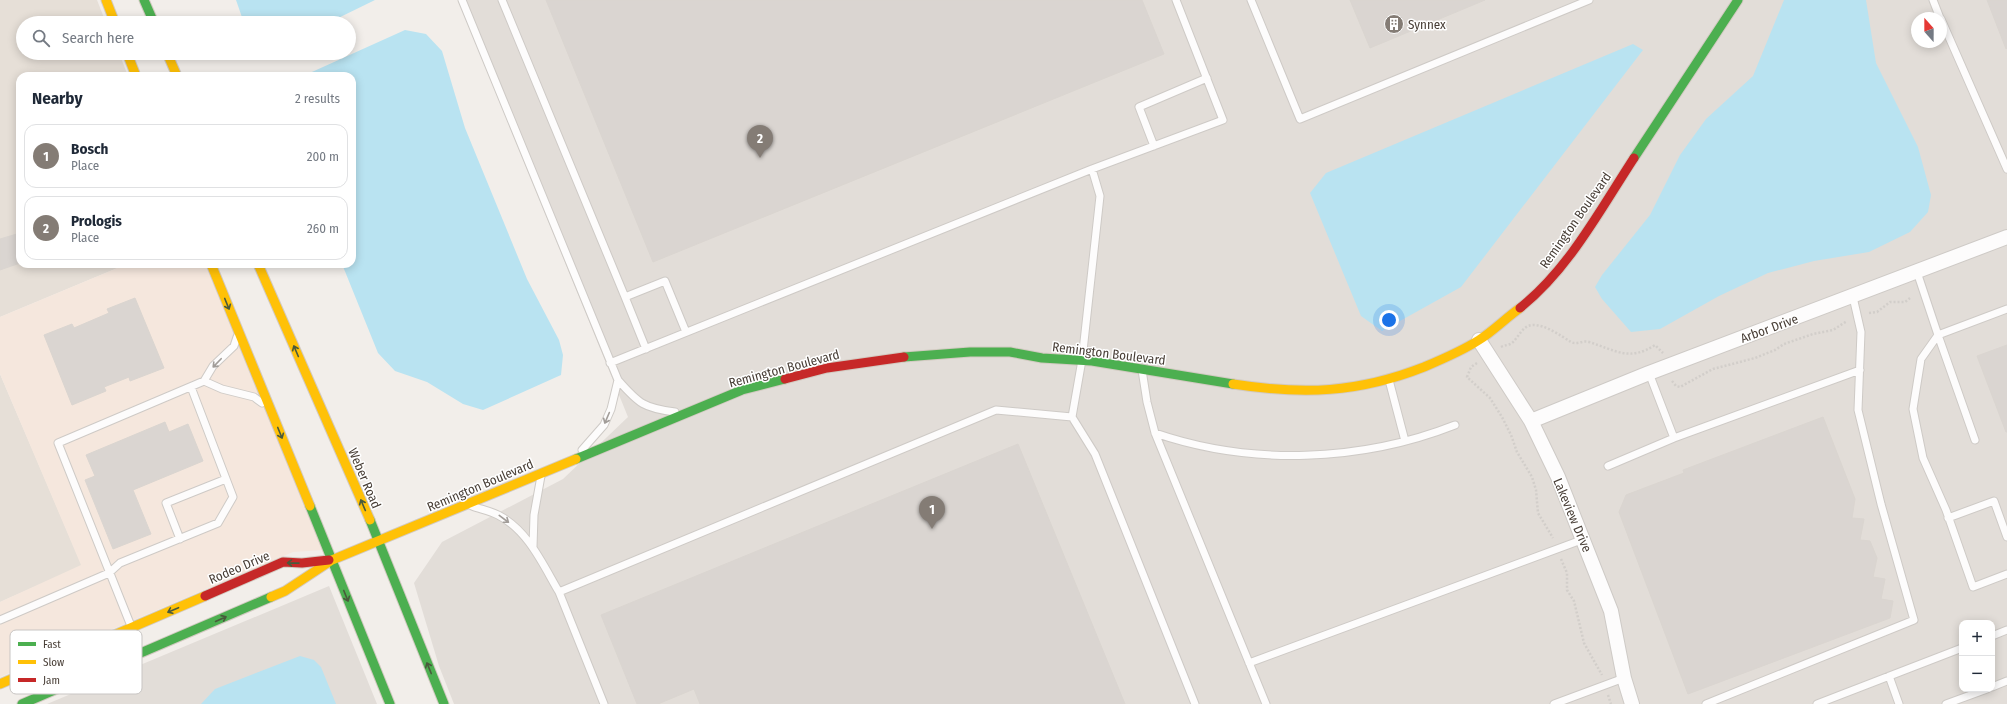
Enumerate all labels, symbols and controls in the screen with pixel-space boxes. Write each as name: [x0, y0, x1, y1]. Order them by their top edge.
north arrow: [1911, 12, 1947, 48]
building icon: Synnex: [1383, 13, 1405, 35]
search box: [16, 16, 356, 60]
place label: Synnex: [1408, 17, 1446, 32]
icon: search: [30, 27, 52, 49]
text: Search here: [62, 29, 134, 47]
text: Nearby: [32, 88, 83, 109]
text: 2 results: [295, 91, 340, 106]
pin: 2: [747, 125, 773, 158]
text: Bosch: [71, 140, 108, 158]
text: 1: [43, 149, 49, 164]
text: 200 m: [307, 149, 339, 164]
text: Place: [71, 158, 99, 173]
street label: Remington Boulevard: [1537, 169, 1614, 271]
text: Prologis: [71, 212, 122, 230]
text: 2: [43, 221, 49, 236]
text: 260 m: [307, 221, 339, 236]
text: Place: [71, 230, 99, 245]
one-way arrow: [224, 297, 231, 309]
your location: [1379, 310, 1399, 330]
street label: Arbor Drive: [1738, 311, 1800, 346]
street label: Remington Boulevard: [1051, 339, 1166, 368]
one-way arrow: [292, 345, 299, 357]
street label: Remington Boulevard: [727, 346, 841, 390]
one-way arrow: [212, 358, 222, 368]
one-way arrow: [603, 411, 610, 423]
one-way arrow: [277, 426, 285, 438]
street label: Weber Road: [345, 446, 384, 511]
street label: Remington Boulevard: [425, 456, 536, 515]
street label: Lakeview Drive: [1550, 476, 1595, 554]
pin: 1: [919, 496, 945, 529]
one-way arrow: [359, 500, 366, 512]
one-way arrow: [498, 515, 509, 523]
street label: Rodeo Drive: [207, 548, 272, 587]
one-way arrow: [287, 559, 300, 566]
one-way arrow: [343, 589, 351, 601]
one-way arrow: [167, 606, 179, 614]
one-way arrow: [215, 614, 227, 622]
map controls: [1959, 620, 1995, 692]
button: +: [1959, 620, 1995, 656]
legend: [10, 630, 142, 694]
text: Fast: [43, 638, 61, 651]
text: Slow: [43, 656, 64, 669]
button: −: [1959, 656, 1995, 692]
one-way arrow: [425, 662, 433, 674]
text: Jam: [43, 674, 60, 687]

